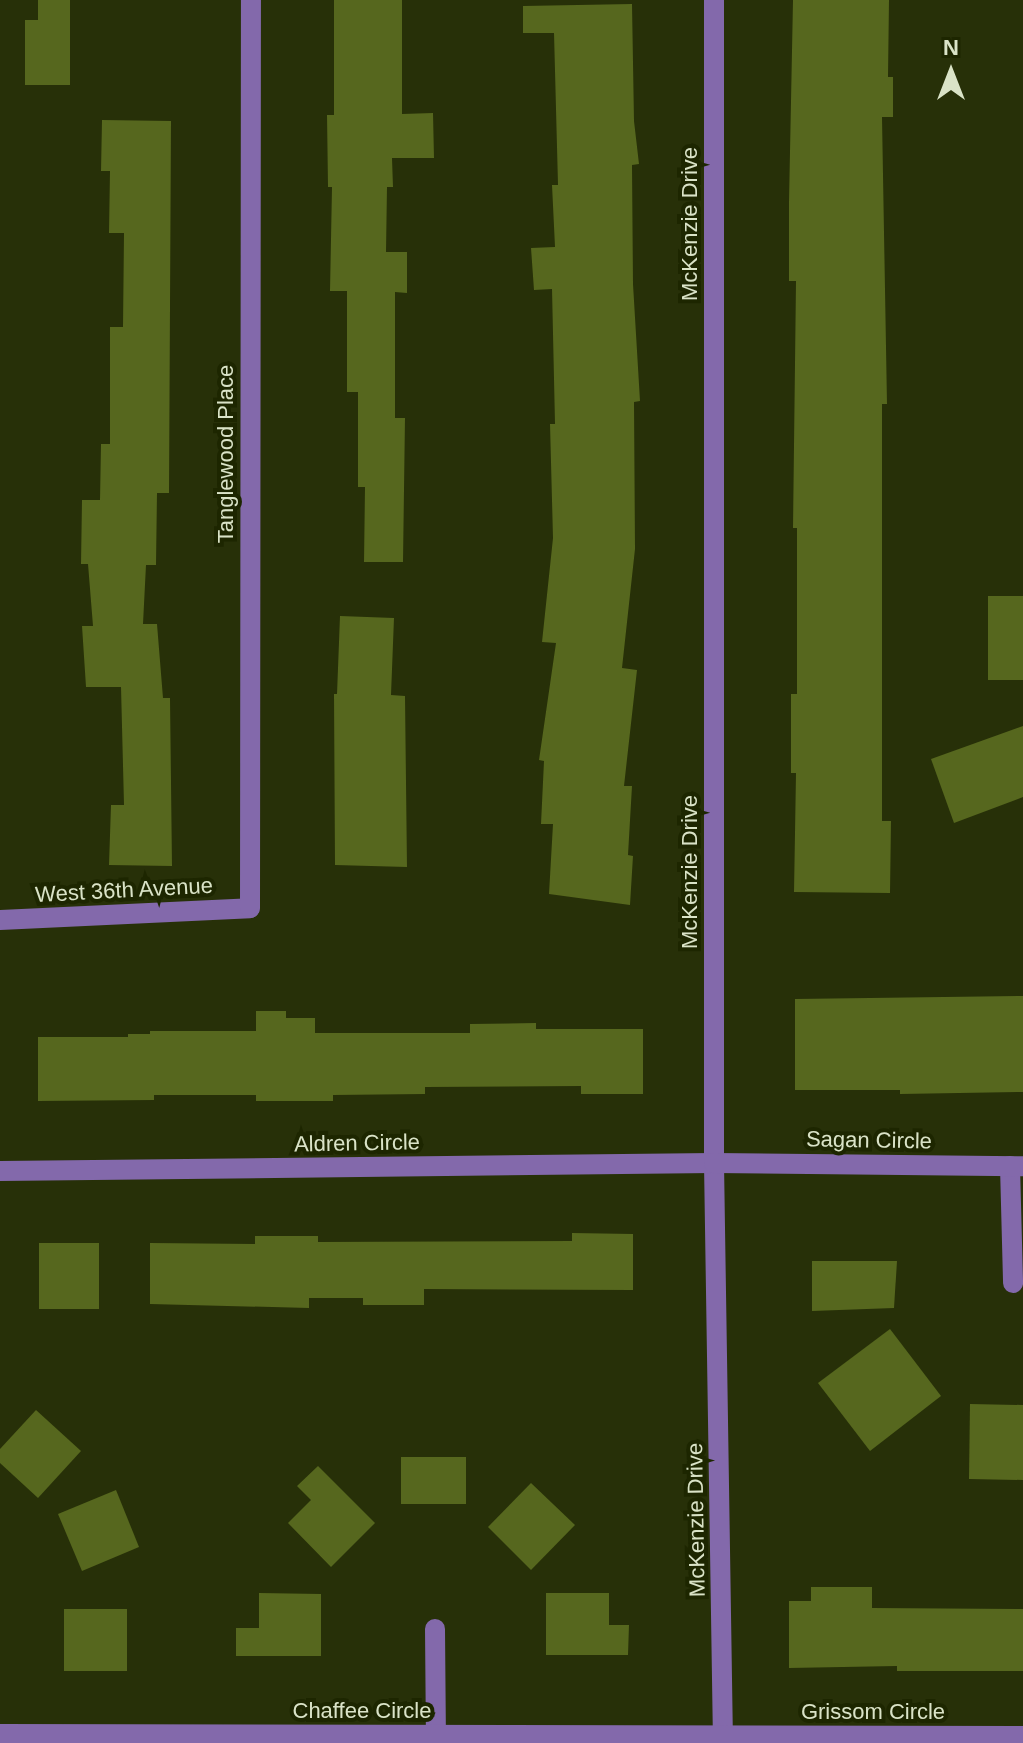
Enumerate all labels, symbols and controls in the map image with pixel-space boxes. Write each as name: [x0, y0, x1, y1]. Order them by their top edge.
north arrow: [911, 32, 991, 112]
text: N: [943, 35, 959, 60]
street label: McKenzie Drive: [677, 147, 703, 301]
street label: Tanglewood Place: [213, 365, 239, 543]
street label: McKenzie Drive: [677, 795, 703, 949]
street label: West 36th Avenue: [34, 872, 214, 908]
street label: Sagan Circle: [806, 1126, 932, 1154]
street label: Aldren Circle: [294, 1129, 420, 1157]
street label: McKenzie Drive: [681, 1443, 711, 1597]
street label: Chaffee Circle: [293, 1698, 431, 1724]
street label: Grissom Circle: [801, 1699, 945, 1725]

